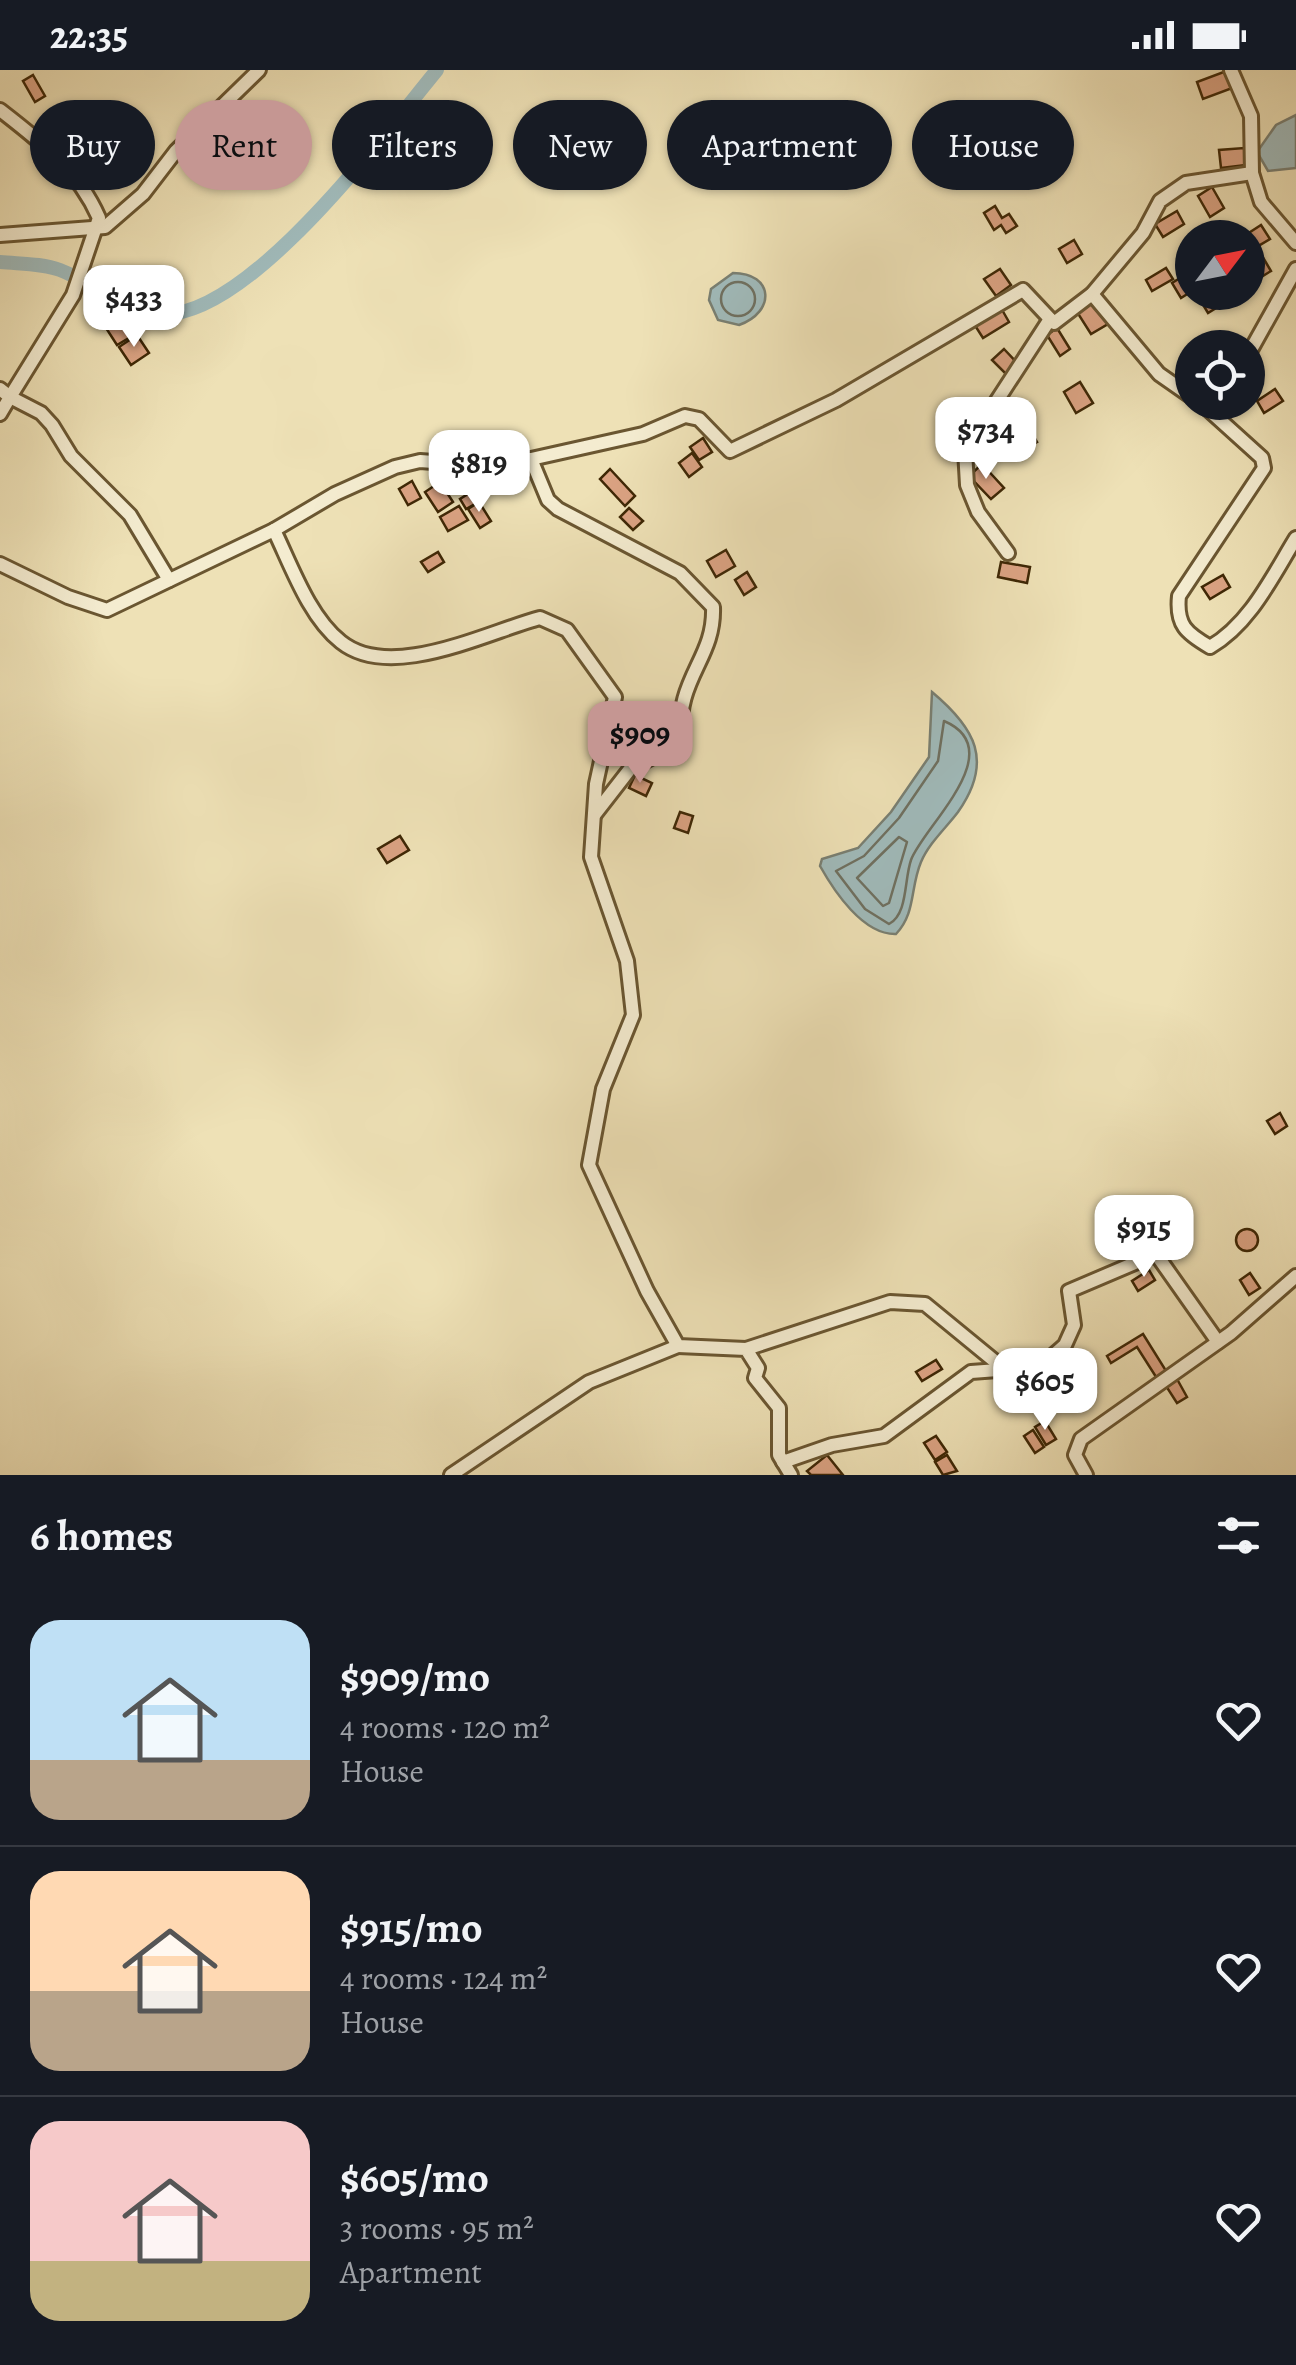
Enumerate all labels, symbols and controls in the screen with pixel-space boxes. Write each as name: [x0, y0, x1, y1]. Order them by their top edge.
text: 22:35: [50, 9, 128, 61]
chip: Buy: [30, 100, 155, 190]
chip: Rent: [175, 100, 312, 190]
chip: Filters: [332, 100, 493, 190]
chip: New: [513, 100, 647, 190]
chip: Apartment: [667, 100, 892, 190]
chip: House: [912, 100, 1074, 190]
north arrow: [1175, 220, 1265, 310]
map controls: [1175, 220, 1265, 420]
pin: $433: [75, 265, 193, 350]
text: $433: [105, 275, 163, 319]
button: locate: [1175, 330, 1265, 420]
pin: $734: [927, 397, 1045, 482]
text: $734: [957, 407, 1015, 451]
pin: $819: [420, 430, 538, 515]
text: $819: [451, 440, 507, 484]
pin: $909: [581, 701, 699, 786]
text: $909: [610, 711, 670, 755]
pin: $915: [1085, 1195, 1203, 1280]
text: $915: [1117, 1205, 1171, 1249]
pin: $605: [986, 1348, 1104, 1433]
text: $605: [1015, 1358, 1075, 1402]
text: 6 homes: [30, 1507, 173, 1564]
icon: filters: [1211, 1508, 1266, 1563]
text: $909/mo: [340, 1648, 490, 1705]
icon: home: [110, 1660, 230, 1780]
icon: heart: [1211, 1693, 1266, 1748]
text: 4 rooms · 120 m²: [340, 1705, 550, 1749]
text: House: [340, 1749, 424, 1793]
text: $915/mo: [340, 1899, 483, 1956]
icon: home: [110, 1911, 230, 2031]
icon: heart: [1211, 1944, 1266, 1999]
text: 4 rooms · 124 m²: [340, 1956, 547, 2000]
text: House: [340, 2000, 424, 2044]
text: $605/mo: [340, 2149, 489, 2206]
icon: home: [110, 2161, 230, 2281]
icon: heart: [1211, 2194, 1266, 2249]
text: 3 rooms · 95 m²: [340, 2206, 534, 2250]
text: Apartment: [340, 2250, 482, 2294]

